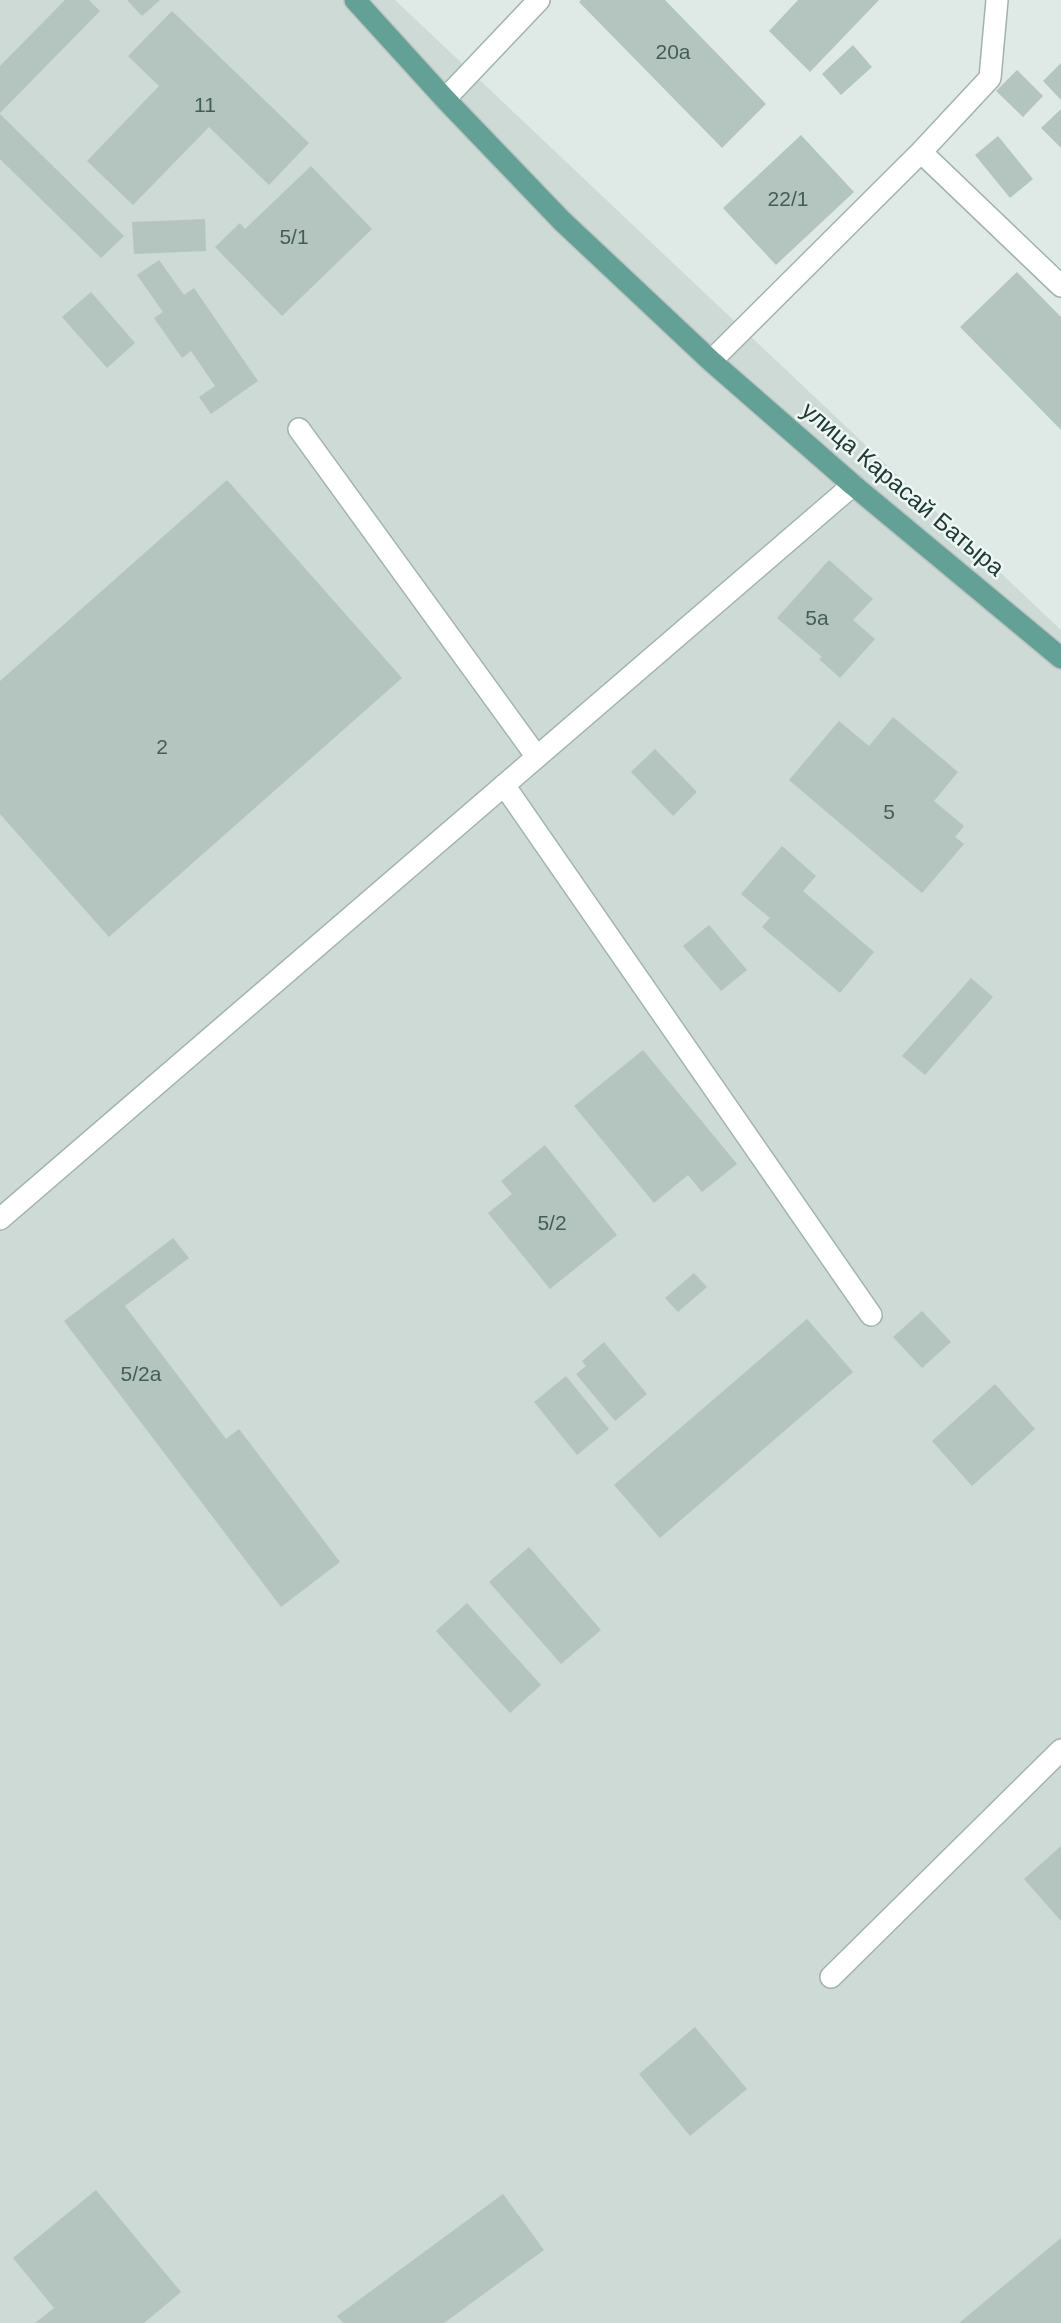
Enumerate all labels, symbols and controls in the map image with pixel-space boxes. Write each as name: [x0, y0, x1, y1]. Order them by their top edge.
house number: 20а: [655, 40, 691, 66]
house number: 11: [194, 93, 216, 119]
house number: 22/1: [768, 187, 808, 213]
house number: 5/1: [279, 225, 309, 251]
street label: улица Карасай Батыра: [795, 397, 1009, 583]
house number: 5а: [805, 606, 829, 632]
house number: 2: [156, 735, 168, 761]
house number: 5: [883, 800, 895, 826]
house number: 5/2: [537, 1211, 567, 1237]
house number: 5/2а: [121, 1362, 161, 1388]

